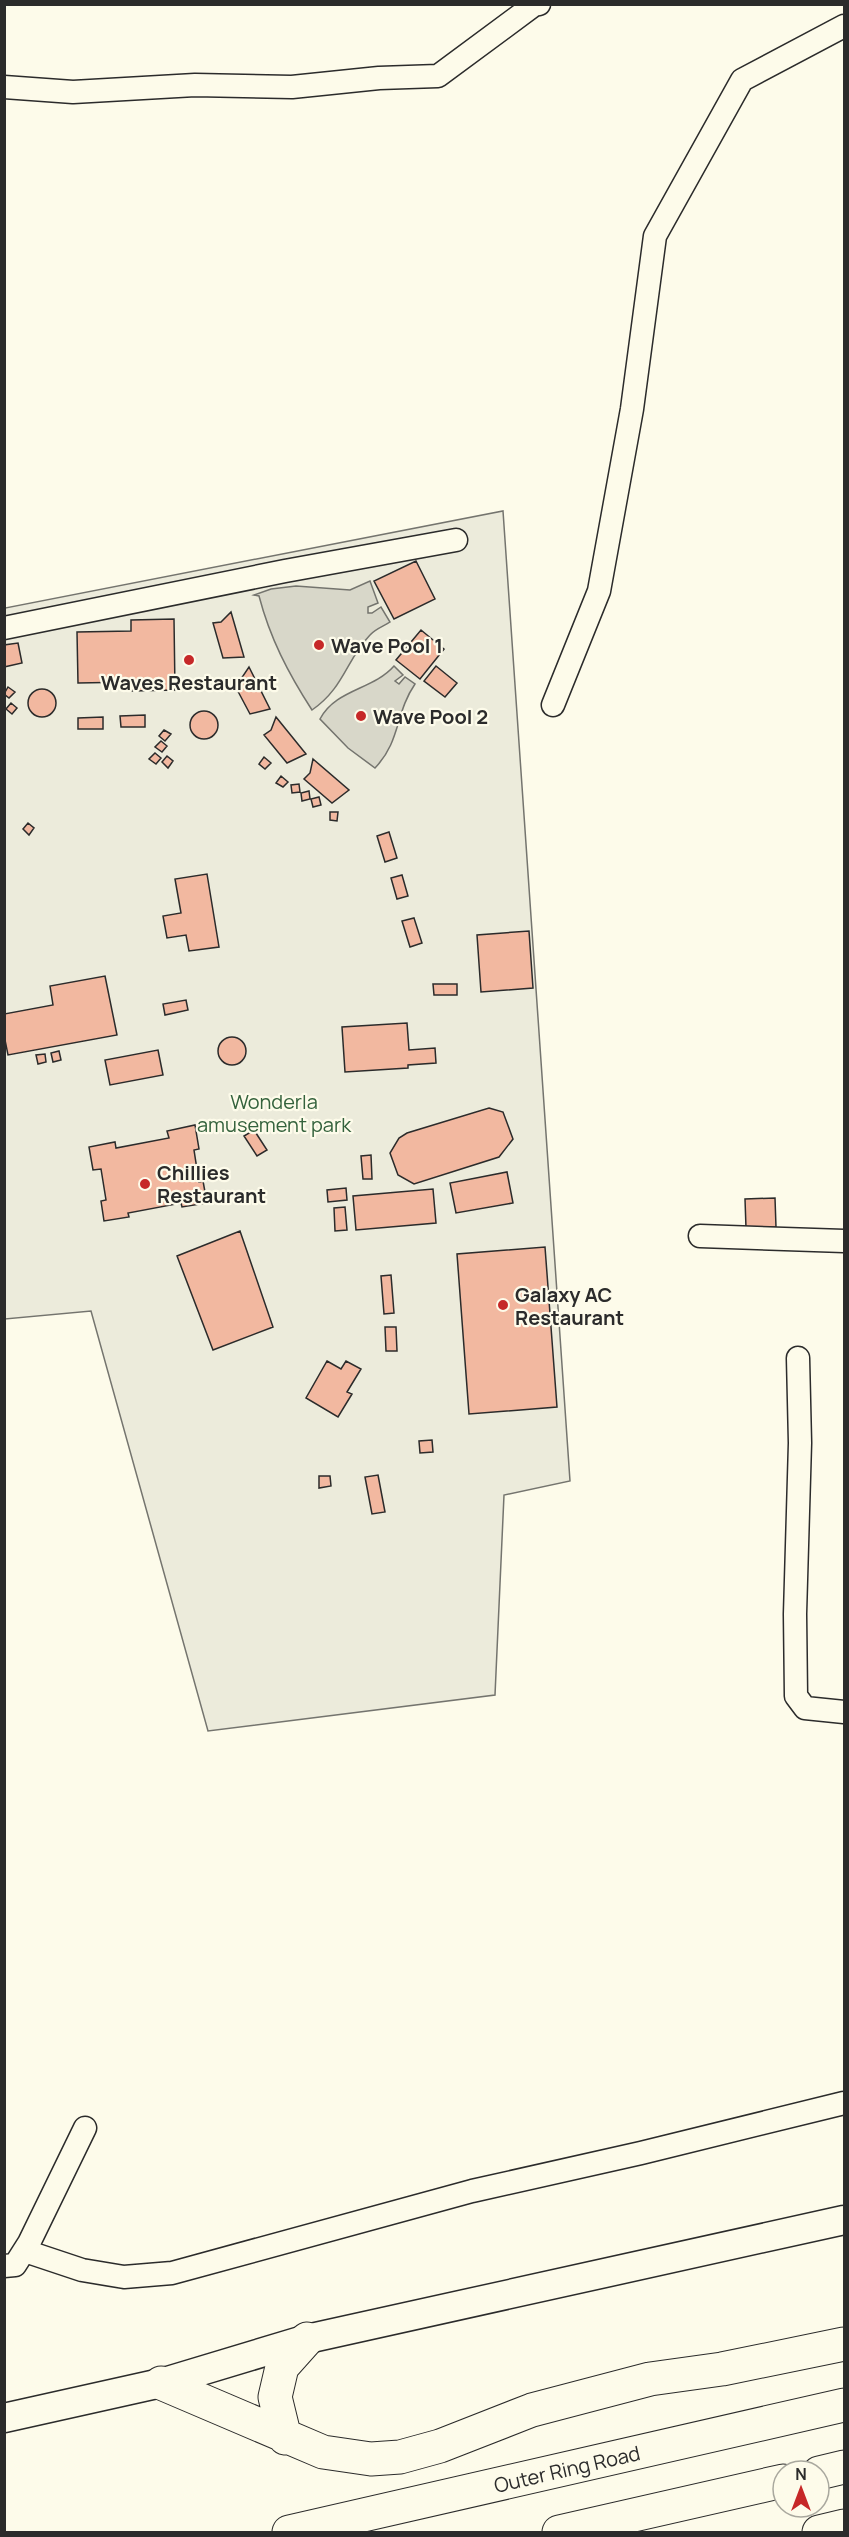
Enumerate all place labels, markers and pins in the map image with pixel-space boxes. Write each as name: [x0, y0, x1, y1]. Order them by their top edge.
place label: Wave Pool 1: [331, 632, 443, 659]
marker: Wave Pool 1: [312, 638, 326, 652]
marker: Waves Restaurant: [182, 653, 196, 667]
place label: Waves Restaurant: [101, 669, 277, 696]
place label: Wave Pool 2: [373, 703, 488, 730]
marker: Wave Pool 2: [354, 709, 368, 723]
place label: Chillies Restaurant: [157, 1159, 266, 1209]
marker: Chillies Restaurant: [138, 1177, 152, 1191]
place label: Galaxy AC Restaurant: [515, 1281, 624, 1331]
marker: Galaxy AC Restaurant: [496, 1298, 510, 1312]

